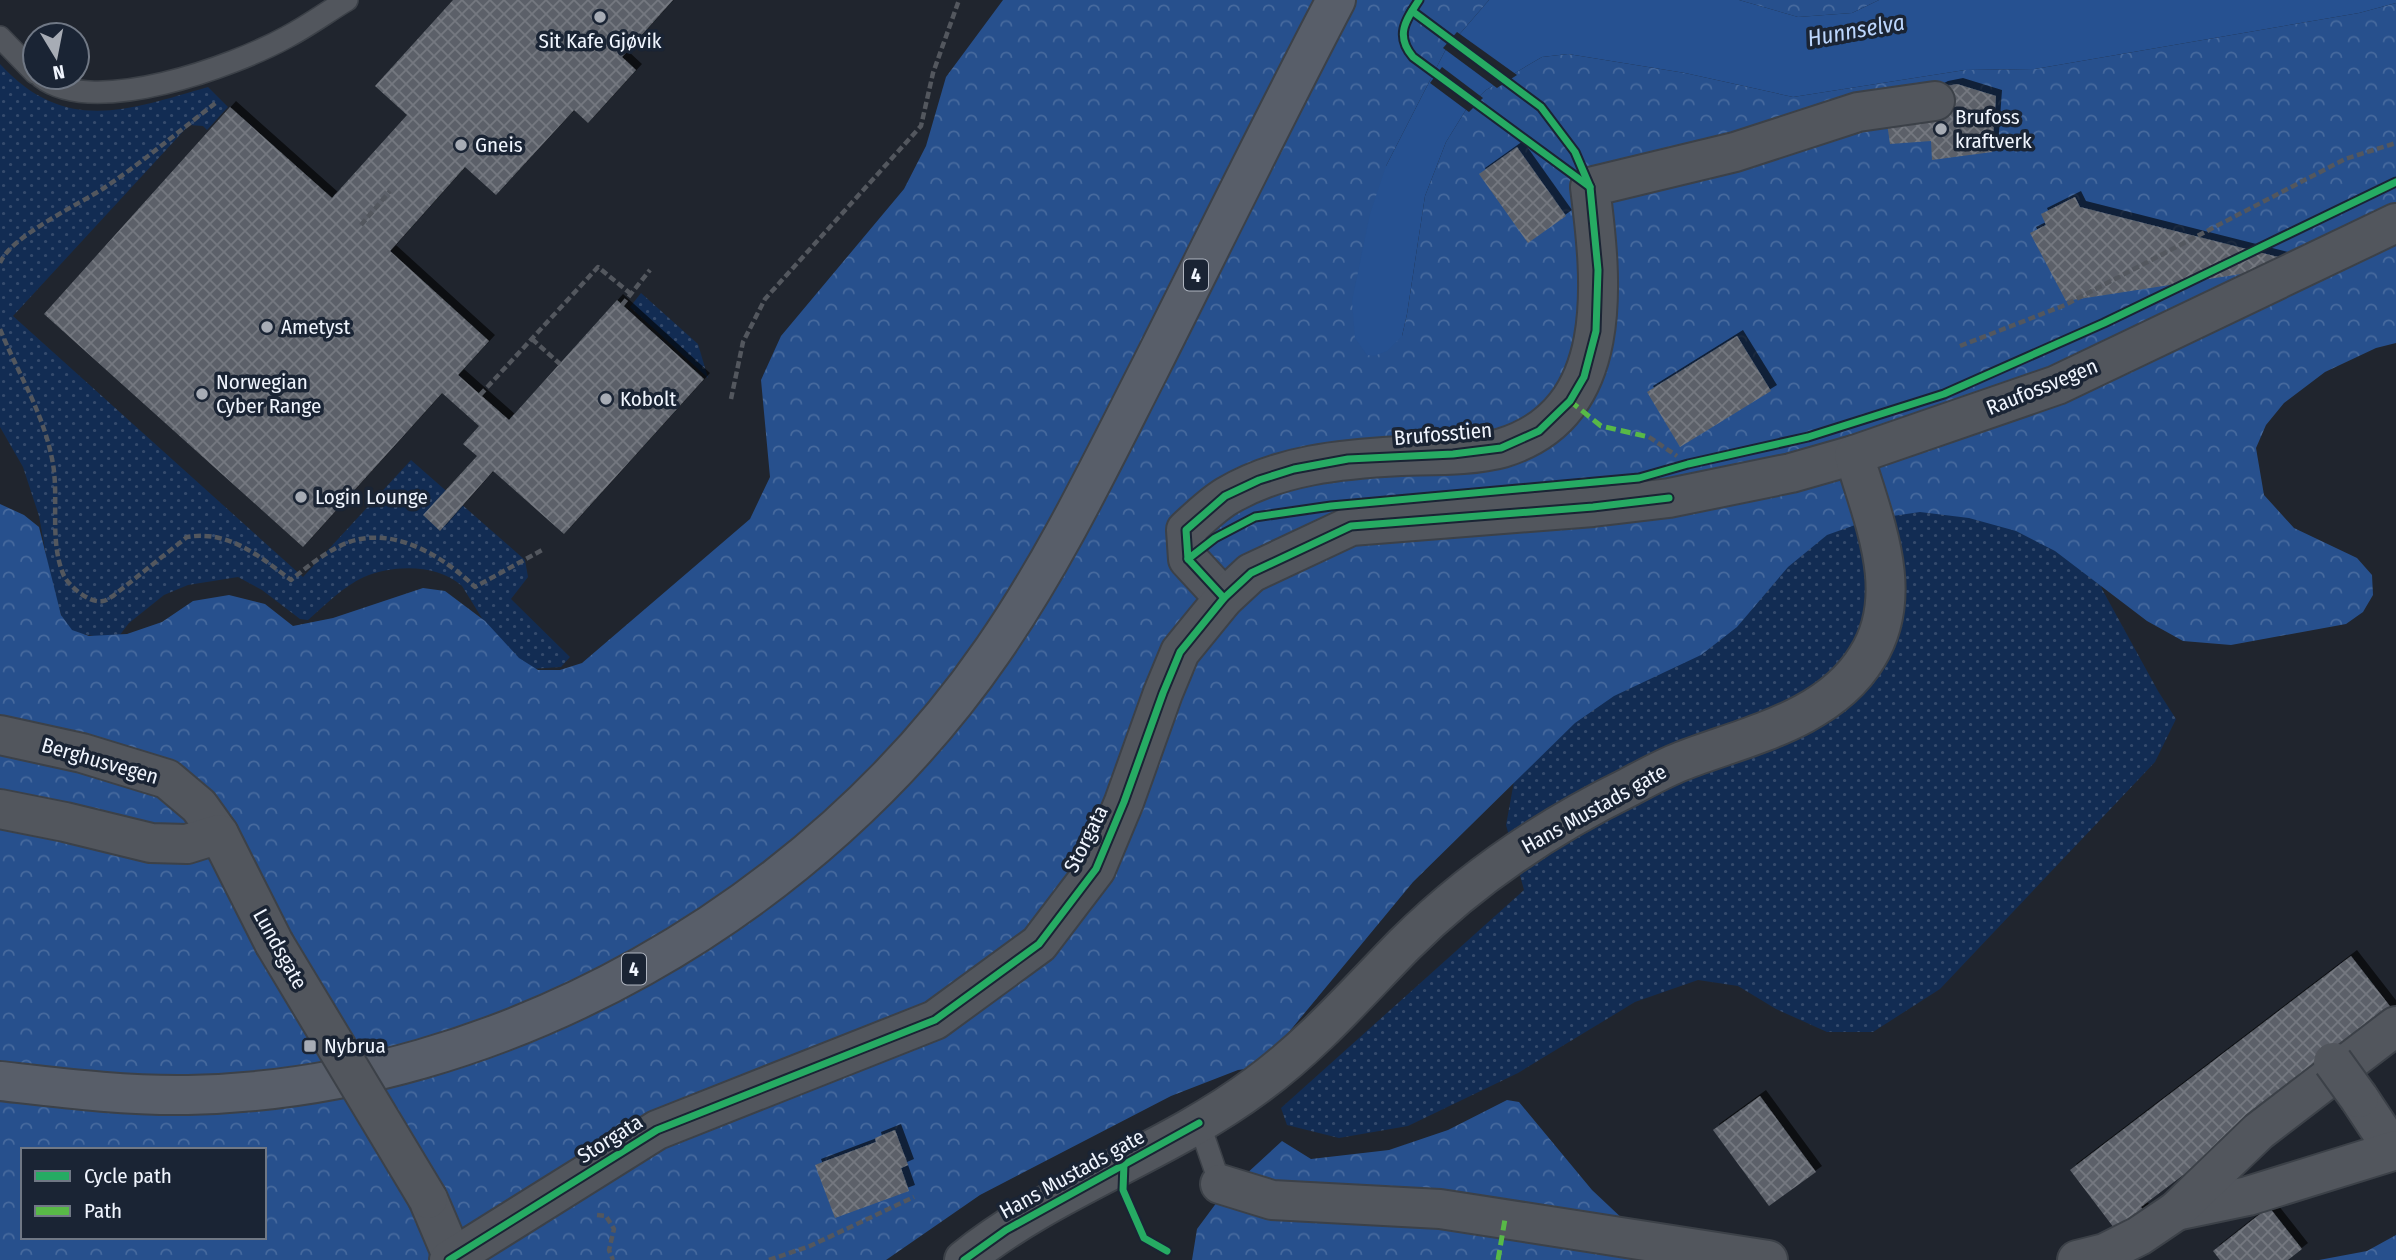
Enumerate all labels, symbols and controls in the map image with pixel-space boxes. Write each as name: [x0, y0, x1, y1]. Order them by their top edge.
water label: Hunnselva: [1805, 8, 1907, 52]
marker: Sit Kafe Gjøvik: [592, 9, 608, 25]
north arrow: [21, 21, 91, 91]
place label: Sit Kafe Gjøvik: [539, 28, 662, 54]
text: N: [51, 60, 66, 85]
place label: Brufoss kraftverk: [1955, 104, 2032, 154]
marker: Brufoss kraftverk: [1933, 121, 1949, 137]
place label: Gneis: [475, 132, 523, 158]
marker: Gneis: [453, 137, 469, 153]
road number: 4: [1184, 260, 1208, 290]
place label: Ametyst: [281, 314, 351, 340]
marker: Ametyst: [259, 319, 275, 335]
street label: Raufossvegen: [1983, 353, 2101, 421]
place label: Norwegian Cyber Range: [216, 369, 321, 419]
marker: Norwegian Cyber Range: [194, 386, 210, 402]
place label: Kobolt: [620, 386, 677, 412]
marker: Kobolt: [598, 391, 614, 407]
street label: Brufosstien: [1393, 417, 1493, 451]
place label: Login Lounge: [315, 484, 428, 510]
marker: Login Lounge: [293, 489, 309, 505]
street label: Berghusvegen: [39, 732, 161, 790]
street label: Hans Mustads gate: [1517, 758, 1671, 860]
street label: Storgata: [1058, 801, 1114, 877]
street label: Lundsgate: [247, 904, 313, 994]
road number: 4: [622, 953, 646, 984]
place label: Nybrua: [324, 1033, 386, 1059]
marker: Nybrua: [302, 1038, 318, 1054]
street label: Storgata: [573, 1109, 647, 1169]
street label: Hans Mustads gate: [995, 1123, 1149, 1225]
legend: [21, 1148, 266, 1239]
text: Cycle path: [84, 1163, 172, 1189]
text: Path: [84, 1198, 122, 1224]

